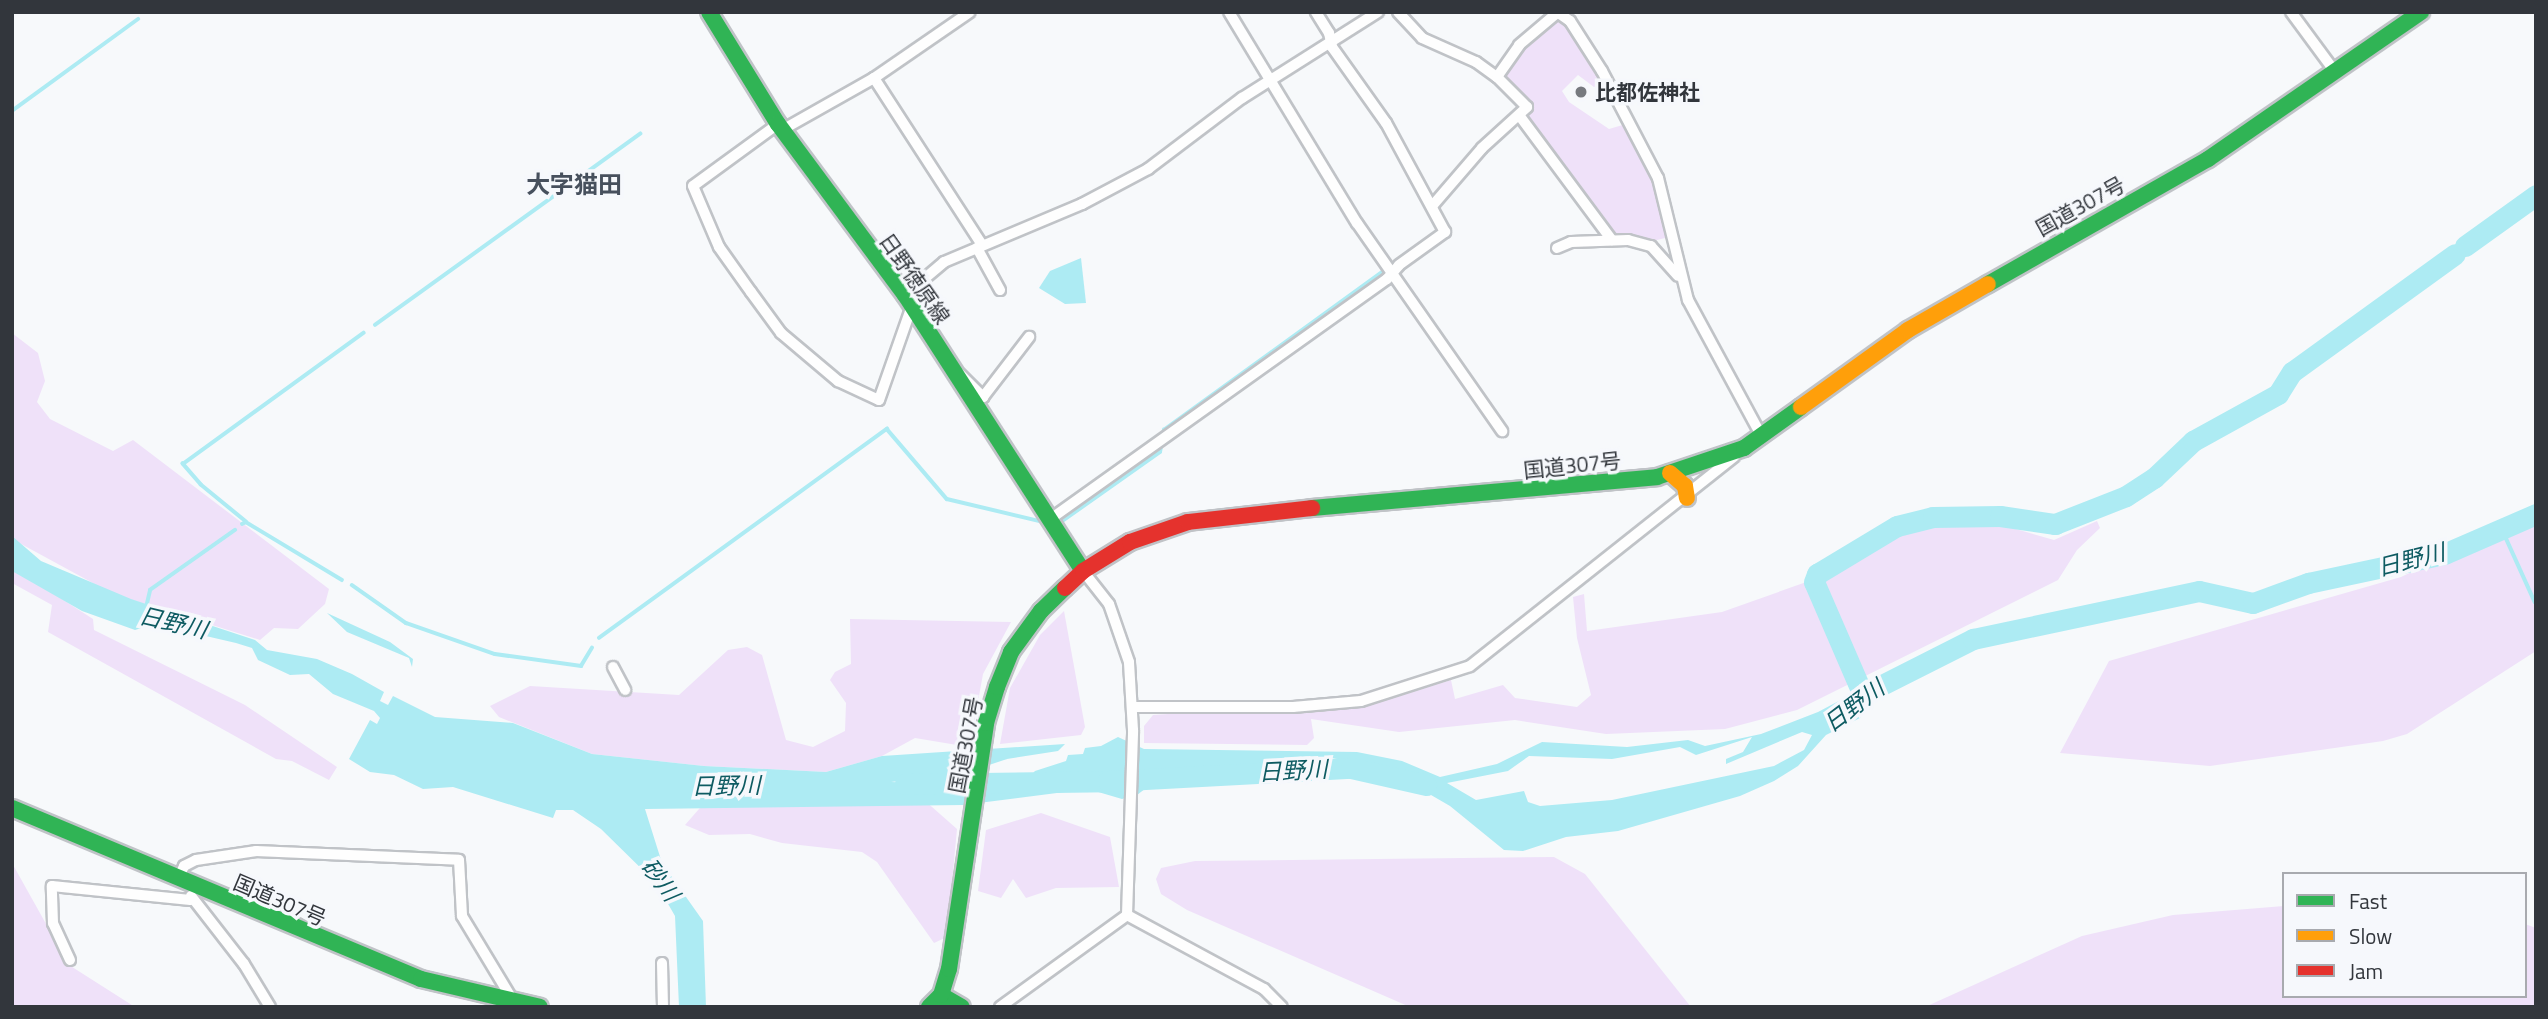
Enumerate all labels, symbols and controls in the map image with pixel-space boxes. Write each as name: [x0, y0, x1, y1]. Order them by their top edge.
place label: 比都佐神社: [1595, 79, 1700, 105]
marker: 比都佐神社: [1573, 84, 1589, 100]
district label: 大字猫田: [526, 171, 622, 199]
street label: 国道307号: [2031, 171, 2129, 241]
street label: 日野徳原線: [875, 228, 955, 328]
street label: 国道307号: [1522, 447, 1622, 483]
water label: 日野川: [2374, 538, 2448, 582]
water label: 日野川: [136, 602, 210, 644]
water label: 日野川: [1818, 674, 1890, 738]
street label: 国道307号: [943, 694, 987, 796]
water label: 日野川: [1258, 755, 1328, 787]
water label: 日野川: [691, 772, 761, 800]
water label: 砂川: [635, 853, 685, 907]
street label: 国道307号: [230, 869, 330, 931]
legend: [2282, 872, 2527, 998]
text: Fast: [2349, 885, 2387, 917]
text: Slow: [2349, 920, 2392, 952]
text: Jam: [2349, 955, 2383, 987]

